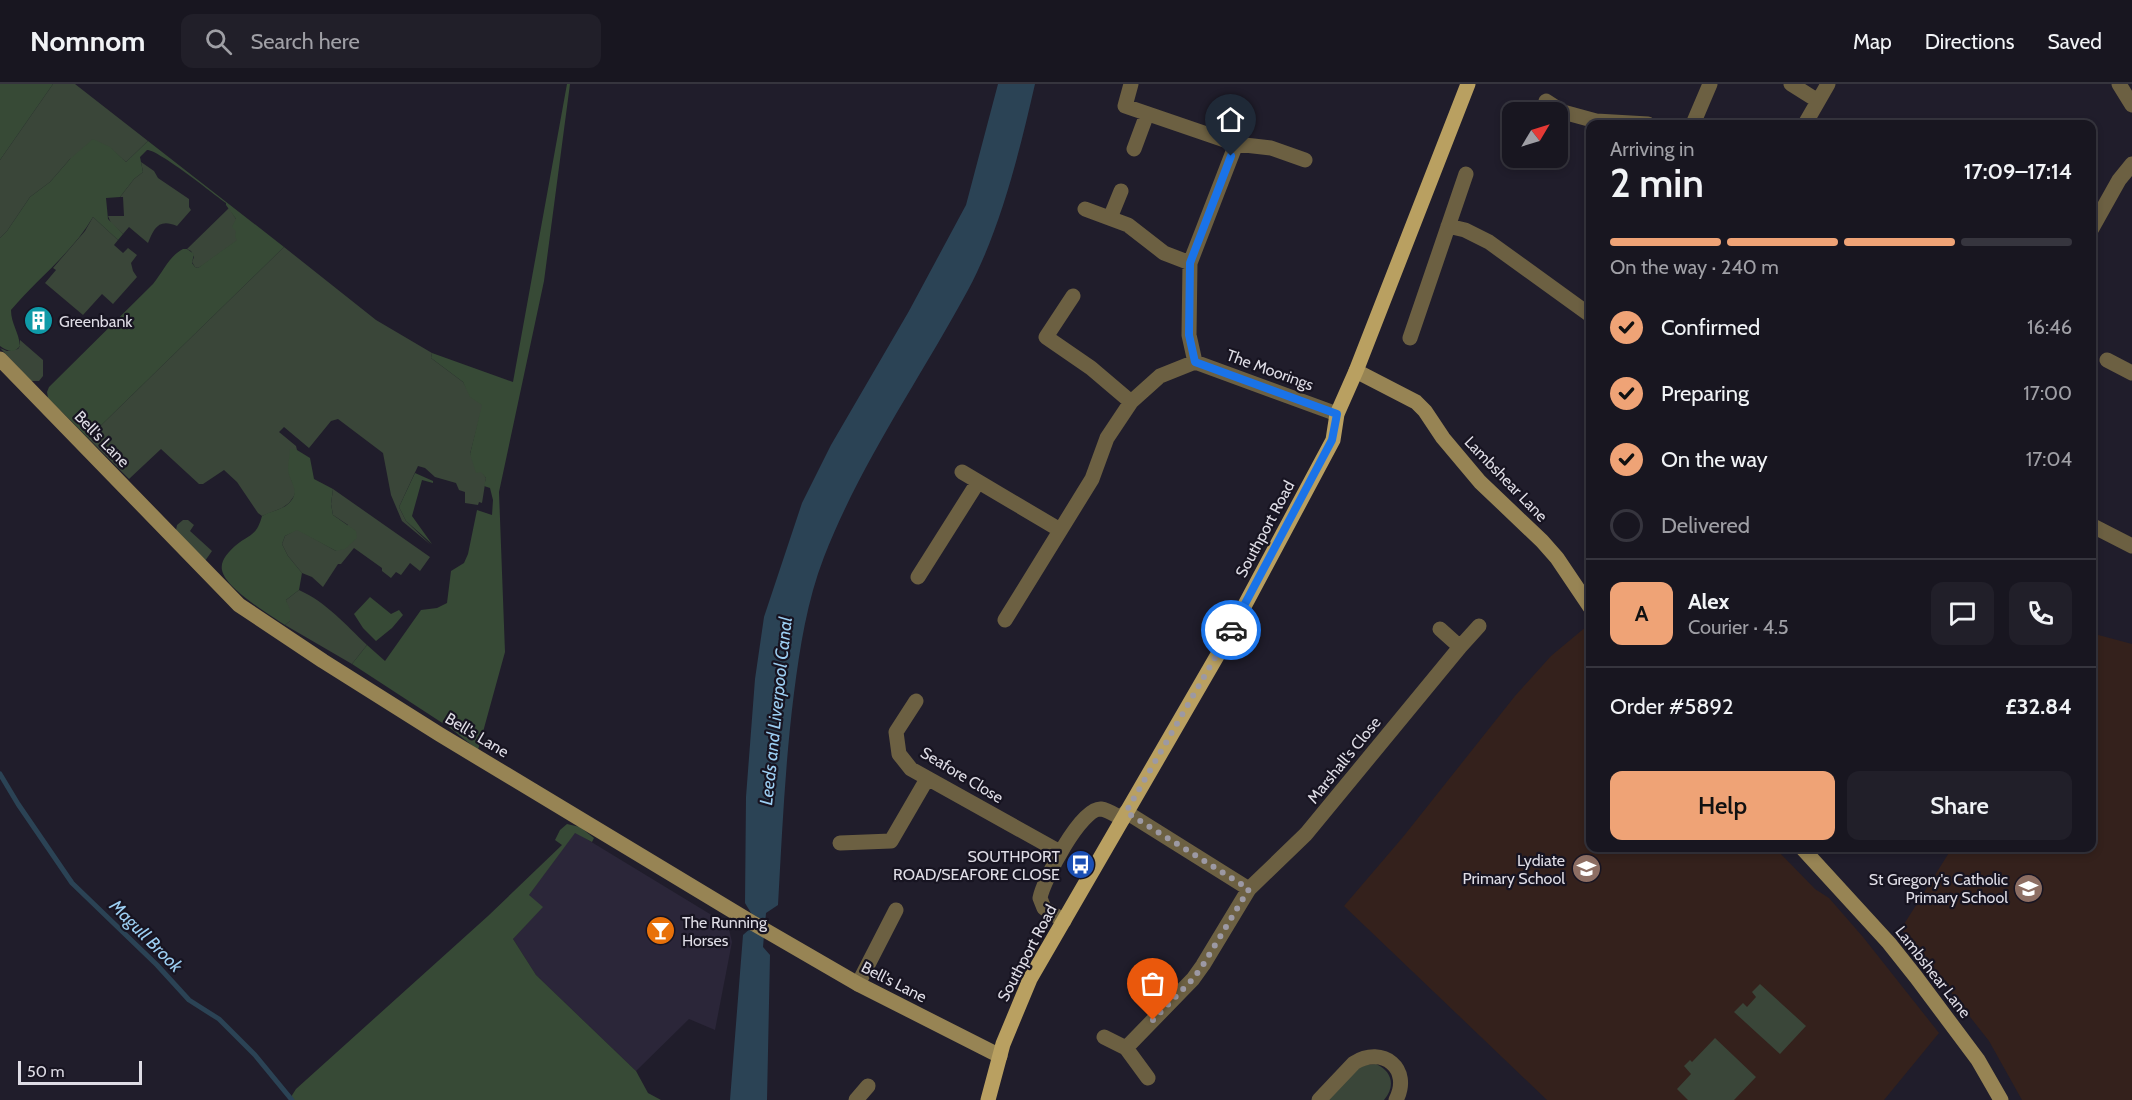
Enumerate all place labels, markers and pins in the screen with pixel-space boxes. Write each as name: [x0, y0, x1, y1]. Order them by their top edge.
pin: [1205, 94, 1256, 156]
building icon: Greenbank: [22, 305, 54, 337]
place label: Greenbank: [59, 312, 133, 331]
place label: SOUTHPORT ROAD/SEAFORE CLOSE: [893, 847, 1060, 884]
bus stop icon: SOUTHPORT ROAD/SEAFORE CLOSE: [1065, 849, 1097, 881]
place label: Lydiate Primary School: [1462, 851, 1565, 888]
school or university icon: Lydiate Primary School: [1570, 853, 1602, 885]
place label: St Gregory's Catholic Primary School: [1869, 870, 2008, 907]
school or university icon: St Gregory's Catholic Primary School: [2013, 872, 2045, 904]
place label: The Running Horses: [682, 913, 768, 950]
bar icon: The Running Horses: [645, 915, 677, 947]
pin: [1127, 958, 1178, 1020]

